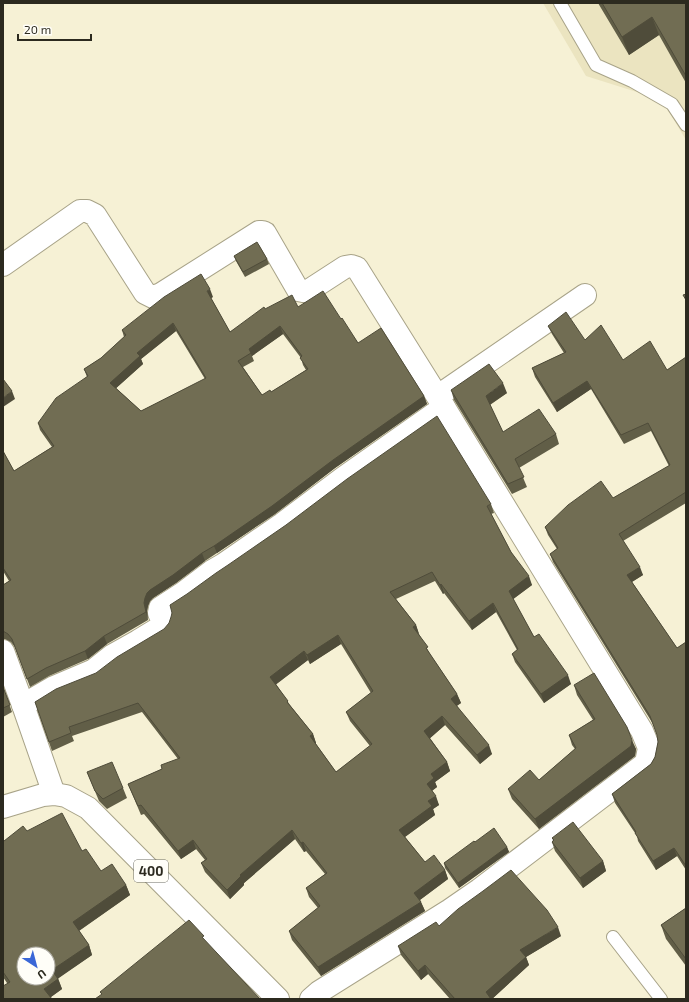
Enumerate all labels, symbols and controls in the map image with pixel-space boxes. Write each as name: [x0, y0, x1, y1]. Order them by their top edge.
scale bar: [18, 16, 91, 42]
text: 20 m: [24, 22, 51, 36]
road number: 400: [134, 860, 168, 882]
north arrow: [16, 946, 56, 986]
text: U: [35, 967, 49, 982]

